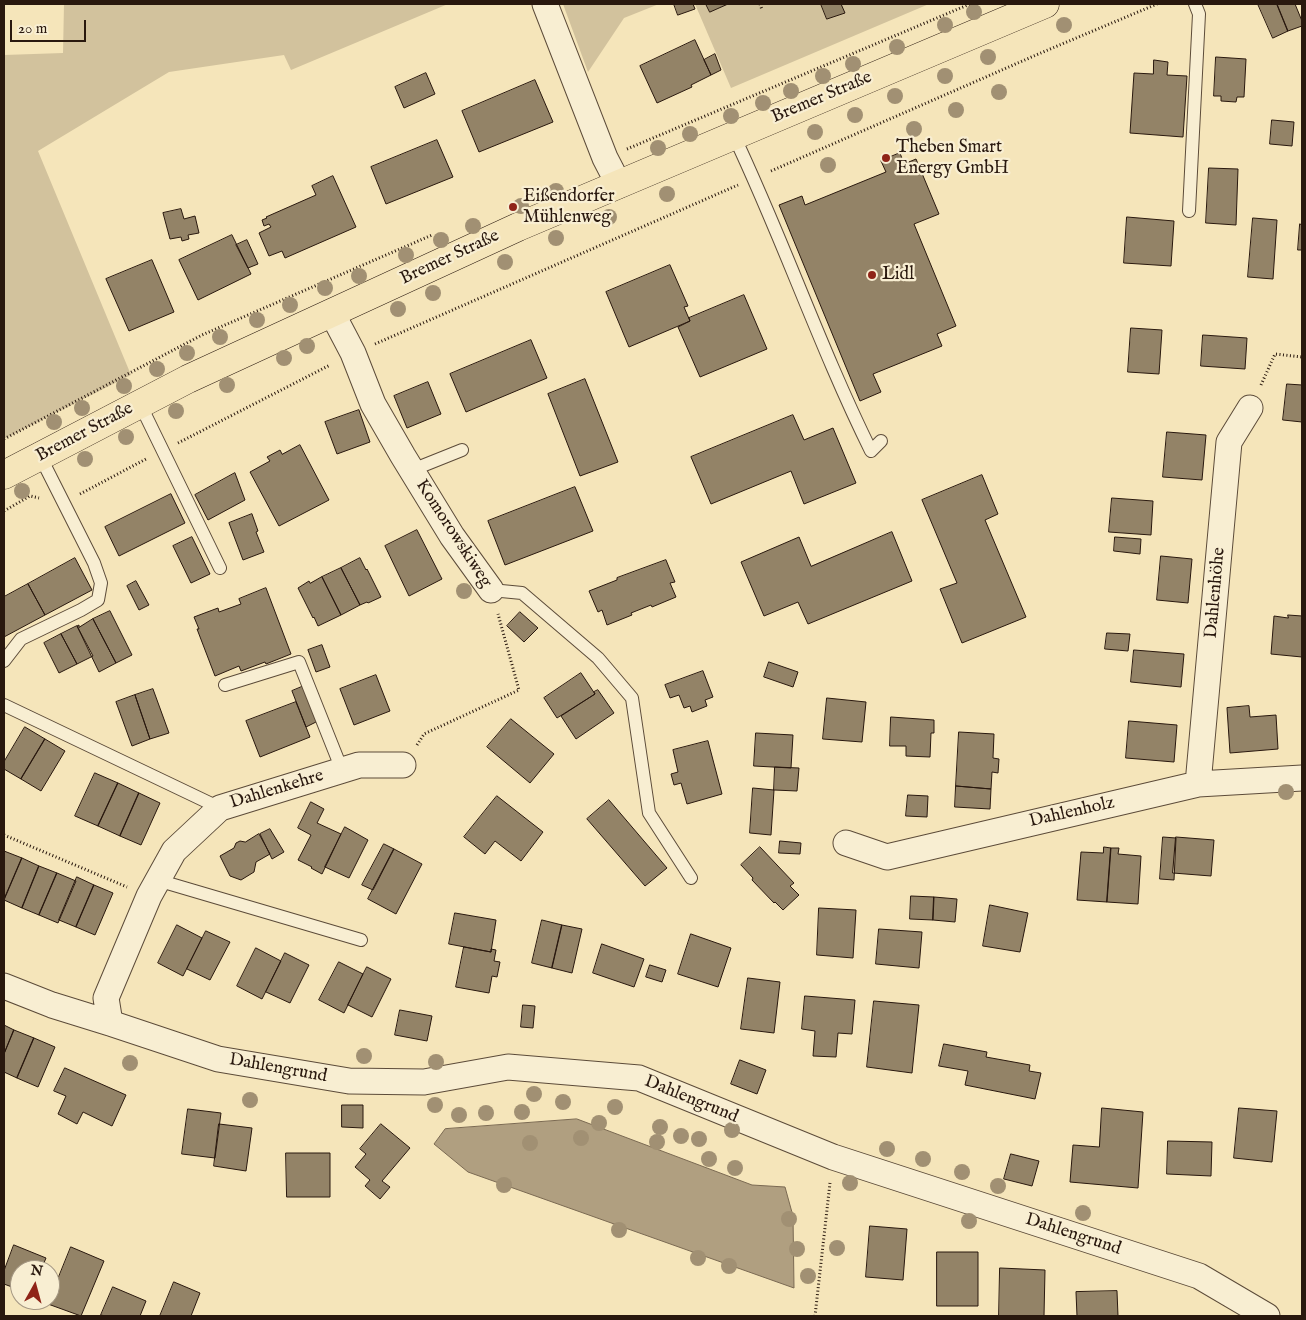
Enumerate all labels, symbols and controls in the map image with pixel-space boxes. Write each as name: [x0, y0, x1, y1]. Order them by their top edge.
scale bar: [12, 10, 89, 42]
text: 20 m: [18, 19, 47, 38]
street label: Bremer Straße: [769, 67, 875, 129]
place label: Theben Smart Energy GmbH: [896, 137, 1009, 180]
marker: Theben Smart Energy GmbH: [880, 152, 892, 164]
place label: Eißendorfer Mühlenweg: [523, 186, 615, 228]
marker: Eißendorfer Mühlenweg: [507, 201, 519, 213]
street label: Bremer Straße: [397, 226, 503, 290]
place label: Lidl: [882, 264, 914, 286]
marker: Lidl: [866, 269, 878, 281]
street label: Bremer Straße: [33, 398, 137, 468]
street label: Komorowskiweg: [410, 476, 496, 592]
street label: Dahlenhöhe: [1201, 547, 1231, 639]
street label: Dahlenkehre: [228, 766, 326, 814]
street label: Dahlenholz: [1027, 793, 1117, 833]
street label: Dahlengrund: [227, 1050, 329, 1088]
street label: Dahlengrund: [641, 1071, 741, 1129]
street label: Dahlengrund: [1022, 1209, 1124, 1261]
north arrow: [10, 1260, 60, 1310]
text: N: [30, 1261, 44, 1281]

